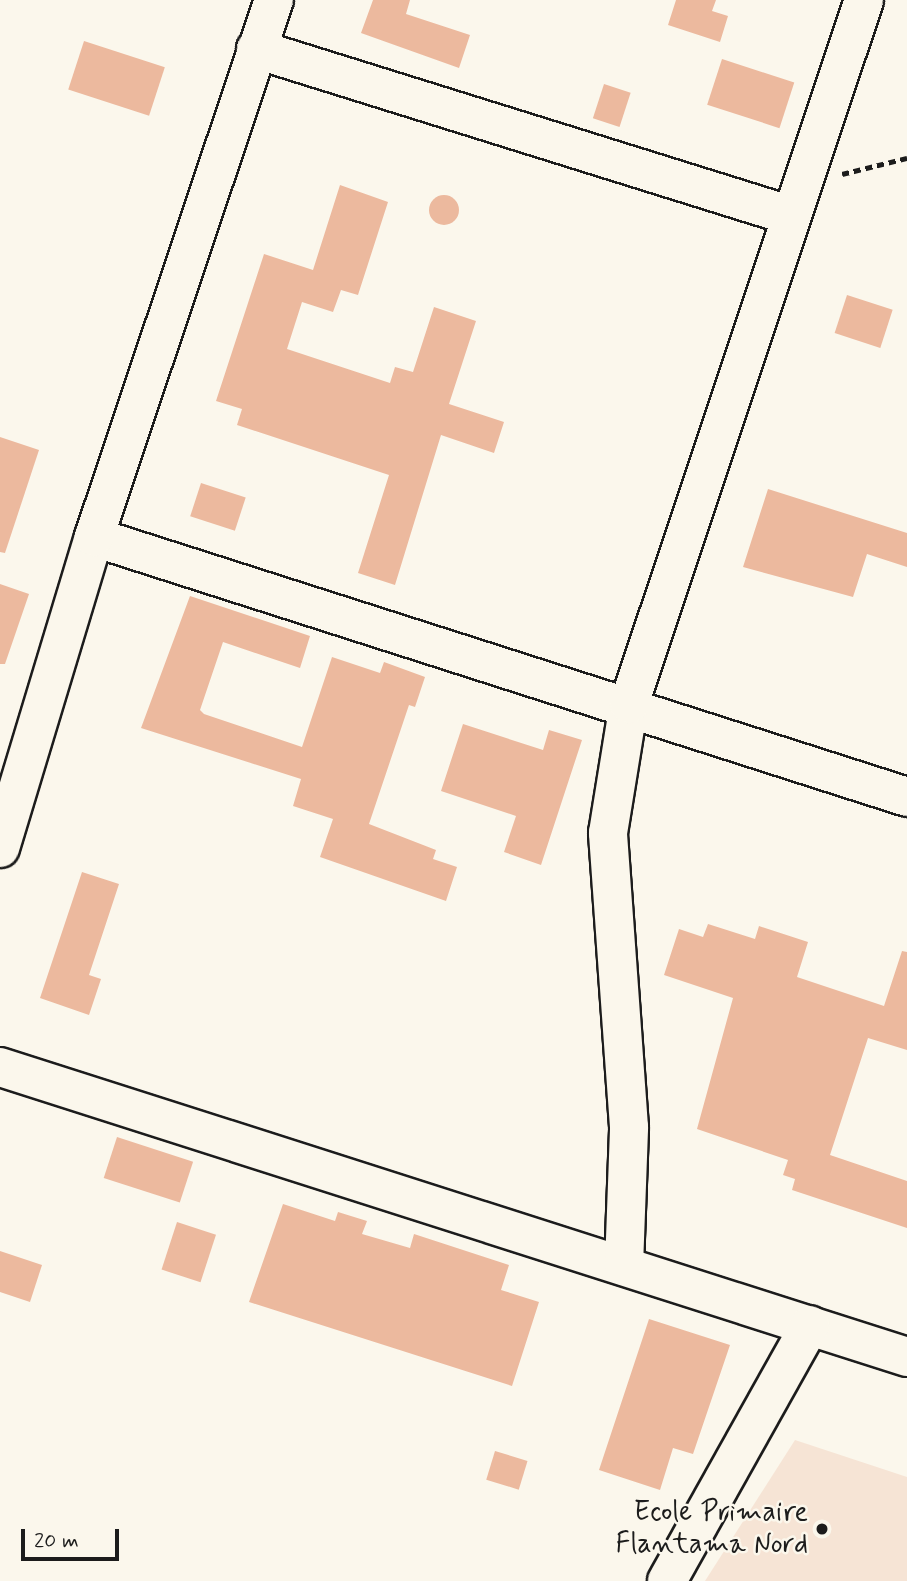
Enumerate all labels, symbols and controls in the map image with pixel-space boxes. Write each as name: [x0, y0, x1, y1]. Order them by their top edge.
place label: Ecole Primaire Flantama Nord: [615, 1496, 808, 1562]
scale bar: [24, 1514, 122, 1558]
marker: Ecole Primaire Flantama Nord: [814, 1521, 830, 1537]
text: 20 m: [34, 1527, 79, 1555]

